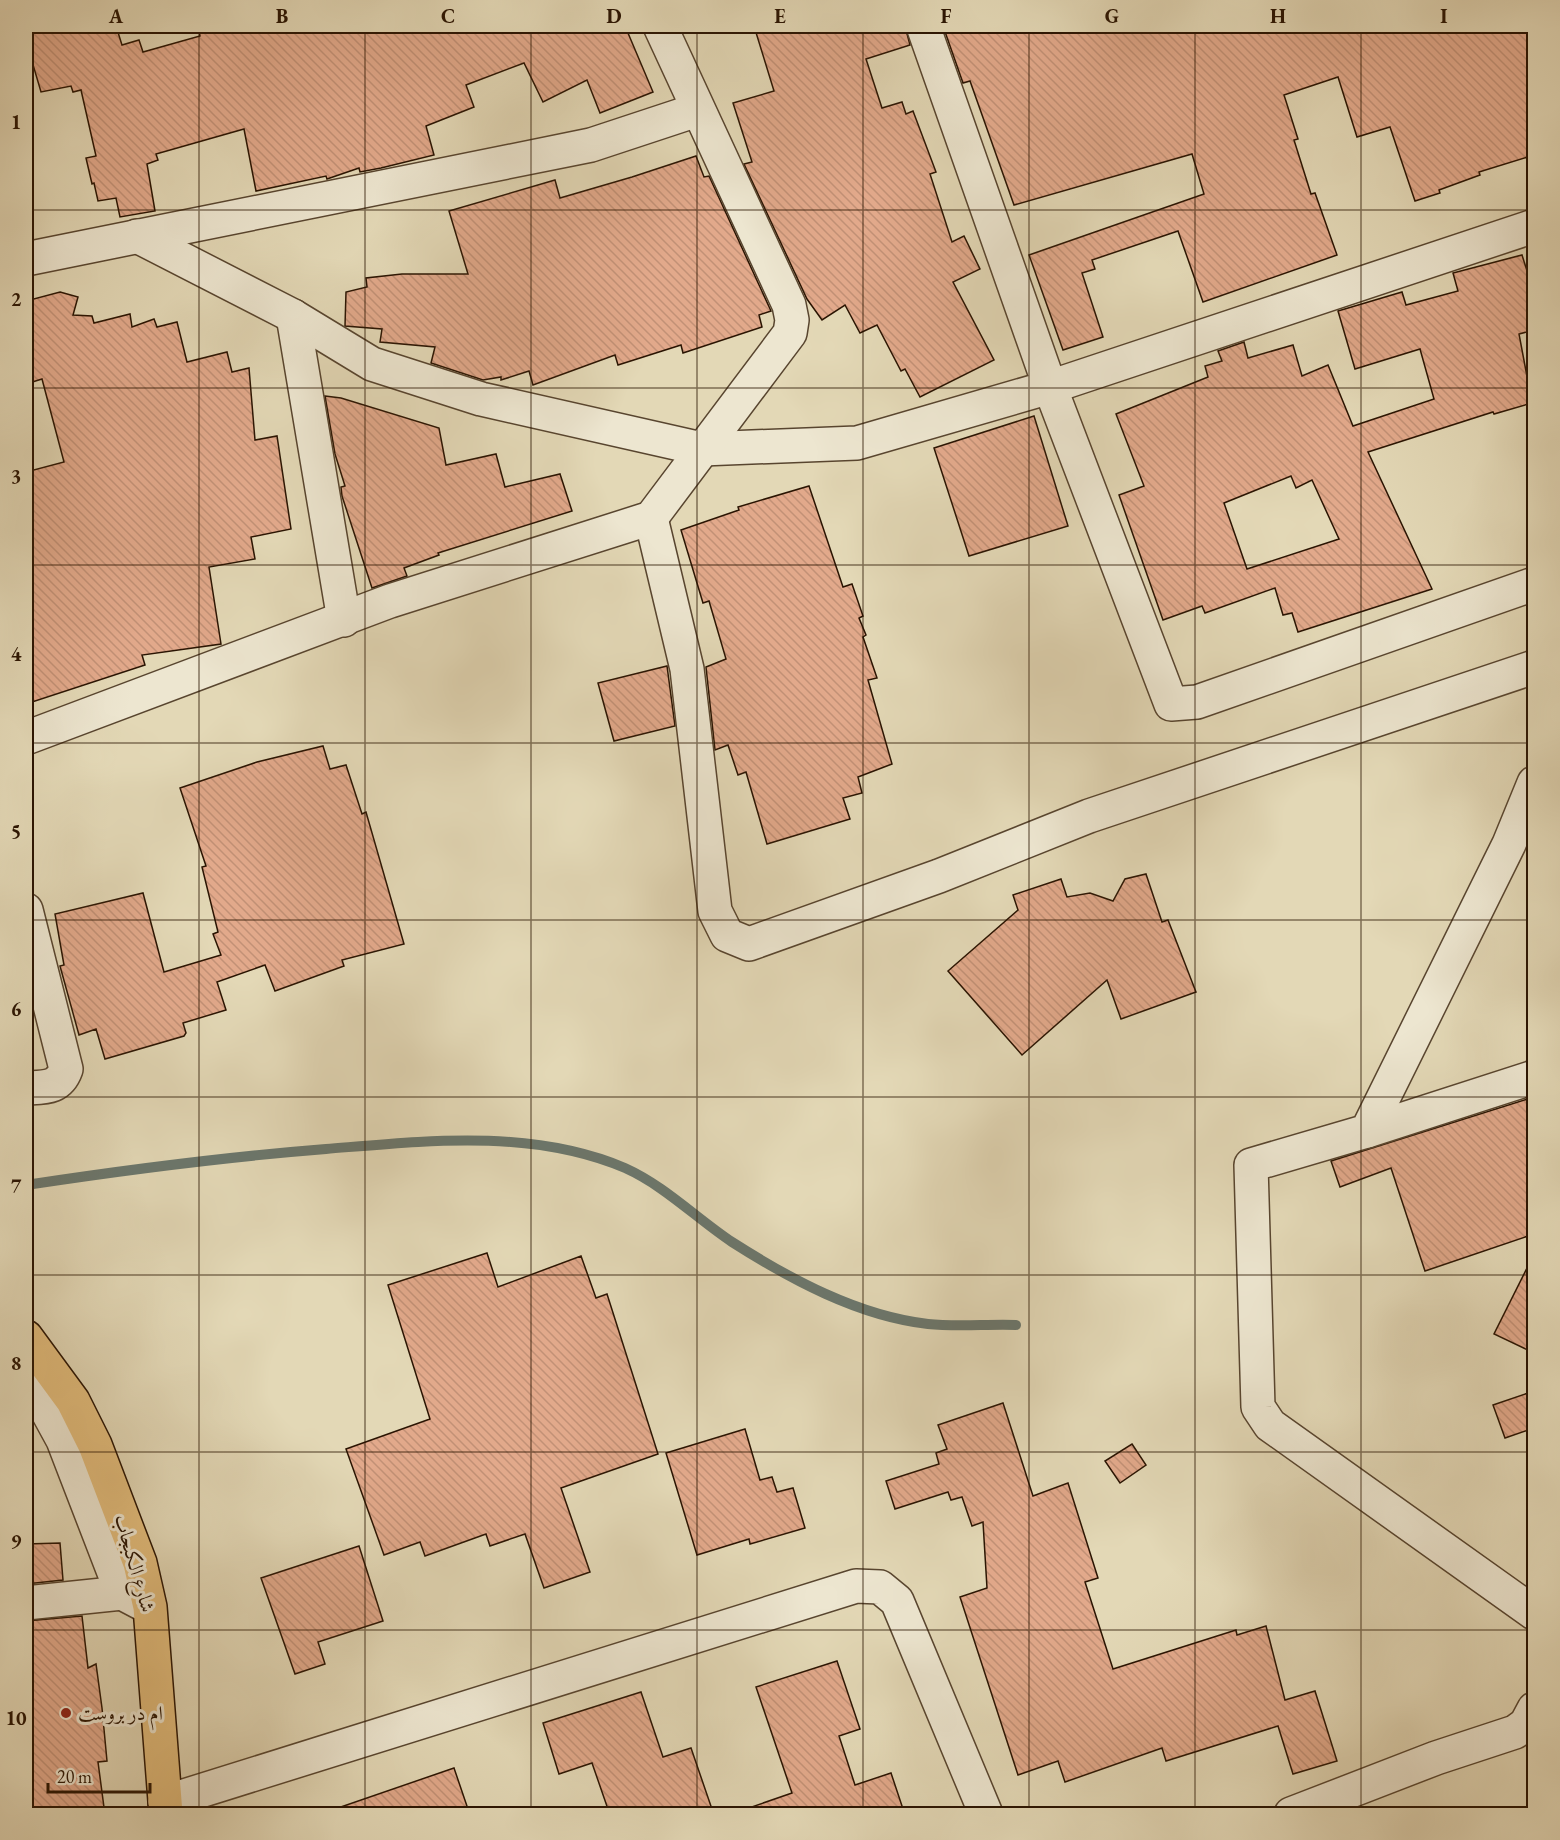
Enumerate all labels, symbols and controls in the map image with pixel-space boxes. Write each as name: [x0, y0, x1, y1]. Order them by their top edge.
text: A: [108, 3, 124, 29]
text: B: [276, 3, 288, 29]
text: C: [441, 3, 455, 29]
text: D: [606, 3, 622, 29]
text: E: [774, 3, 786, 29]
text: F: [941, 3, 952, 29]
text: G: [1105, 3, 1119, 29]
text: H: [1270, 3, 1286, 29]
text: I: [1440, 3, 1448, 29]
text: 1: [11, 109, 21, 135]
text: 2: [11, 286, 22, 312]
text: 3: [11, 463, 21, 489]
text: 4: [11, 641, 22, 667]
text: 5: [11, 818, 21, 844]
text: 6: [11, 996, 22, 1022]
text: 7: [11, 1173, 22, 1199]
text: 8: [11, 1350, 21, 1376]
street label: شارع الكبجاب: [104, 1511, 161, 1616]
text: 9: [11, 1528, 22, 1554]
place label: ام در بروست: [78, 1700, 163, 1731]
text: 10: [5, 1705, 27, 1731]
marker: ام در بروست: [59, 1706, 73, 1720]
scale bar: [48, 1756, 150, 1794]
text: 20 m: [57, 1765, 92, 1788]

